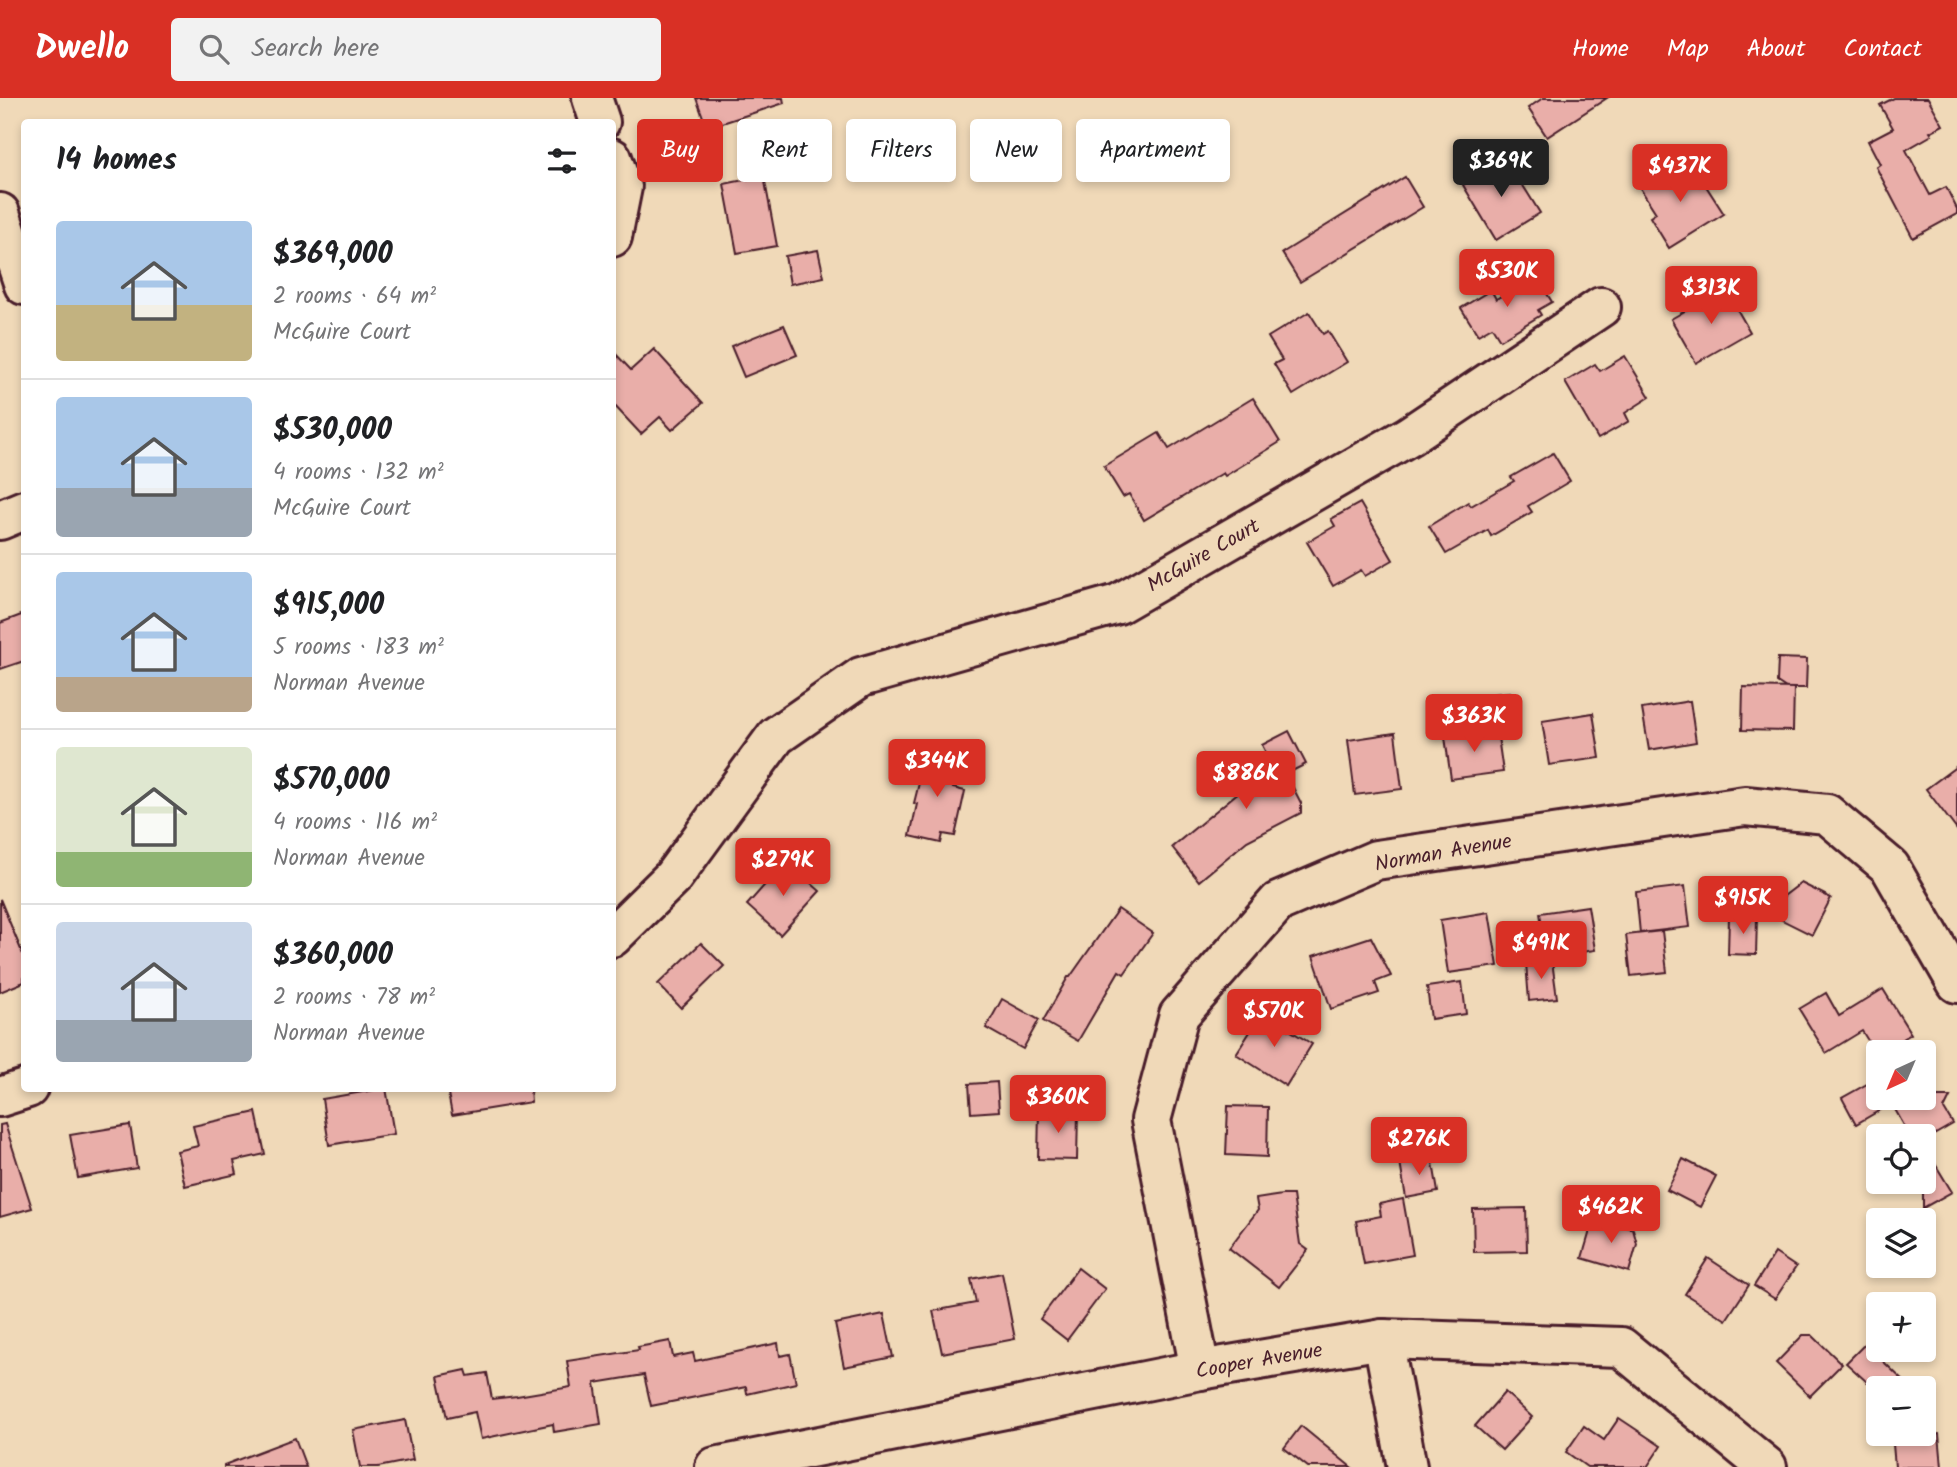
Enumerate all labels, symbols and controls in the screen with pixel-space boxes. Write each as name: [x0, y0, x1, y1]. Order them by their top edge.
search box: [171, 18, 661, 81]
text: Dwello: [35, 23, 129, 76]
text: Search here: [251, 28, 379, 70]
icon: search: [195, 30, 233, 68]
text: Home: [1572, 30, 1629, 69]
text: Map: [1667, 30, 1709, 69]
text: About: [1747, 30, 1805, 69]
text: Contact: [1843, 30, 1922, 69]
chip: Buy: [637, 119, 723, 182]
chip: Rent: [737, 119, 832, 182]
chip: Filters: [846, 119, 956, 182]
chip: New: [970, 119, 1062, 182]
chip: Apartment: [1076, 119, 1230, 182]
text: 14 homes: [56, 137, 177, 185]
pin: $369K: [1452, 140, 1550, 199]
icon: filters: [543, 142, 581, 180]
text: $369K: [1469, 144, 1533, 180]
pin: $437K: [1631, 144, 1729, 204]
text: $437K: [1648, 149, 1712, 185]
text: $369,000: [273, 231, 393, 279]
icon: home: [112, 249, 196, 333]
pin: $530K: [1458, 250, 1556, 309]
text: $530K: [1475, 254, 1539, 290]
pin: $313K: [1662, 266, 1760, 326]
text: $313K: [1681, 271, 1741, 307]
text: 2 rooms · 64 m²: [273, 279, 436, 315]
text: McGuire Court: [273, 315, 411, 351]
text: $530,000: [273, 407, 392, 455]
icon: home: [112, 425, 196, 509]
text: 4 rooms · 132 m²: [273, 455, 444, 491]
text: McGuire Court: [273, 491, 411, 527]
street label: McGuire Court: [1141, 510, 1267, 602]
text: $915,000: [273, 582, 384, 630]
icon: home: [112, 600, 196, 684]
text: 5 rooms · 183 m²: [273, 630, 444, 666]
text: Norman Avenue: [273, 666, 425, 702]
pin: $363K: [1425, 694, 1523, 754]
text: $363K: [1441, 699, 1507, 735]
pin: $344K: [888, 740, 986, 799]
text: $344K: [904, 744, 970, 780]
pin: $886K: [1197, 752, 1295, 811]
text: $886K: [1212, 756, 1280, 792]
text: $570,000: [273, 757, 390, 805]
icon: home: [112, 775, 196, 859]
text: 4 rooms · 116 m²: [273, 805, 437, 841]
street label: Norman Avenue: [1372, 825, 1515, 882]
pin: $279K: [734, 838, 832, 898]
text: Norman Avenue: [273, 841, 425, 877]
text: $279K: [751, 843, 815, 879]
pin: $915K: [1694, 876, 1792, 936]
text: $915K: [1714, 881, 1772, 917]
pin: $491K: [1492, 922, 1590, 981]
text: $491K: [1512, 926, 1570, 962]
text: $360,000: [273, 932, 393, 980]
icon: home: [112, 950, 196, 1034]
text: 2 rooms · 78 m²: [273, 980, 435, 1016]
pin: $570K: [1225, 990, 1323, 1049]
text: $570K: [1243, 994, 1305, 1030]
text: Norman Avenue: [273, 1016, 425, 1052]
north arrow: [1866, 1040, 1936, 1110]
map controls: [1866, 1040, 1936, 1446]
pin: $360K: [1009, 1076, 1107, 1135]
text: $360K: [1026, 1080, 1090, 1116]
pin: $276K: [1370, 1118, 1468, 1177]
text: $276K: [1387, 1122, 1451, 1158]
button: locate: [1866, 1124, 1936, 1194]
pin: $462K: [1562, 1186, 1660, 1245]
text: $462K: [1578, 1190, 1644, 1226]
button: layers: [1866, 1208, 1936, 1278]
button: +: [1866, 1292, 1936, 1362]
street label: Cooper Avenue: [1193, 1334, 1326, 1389]
button: −: [1866, 1376, 1936, 1446]

